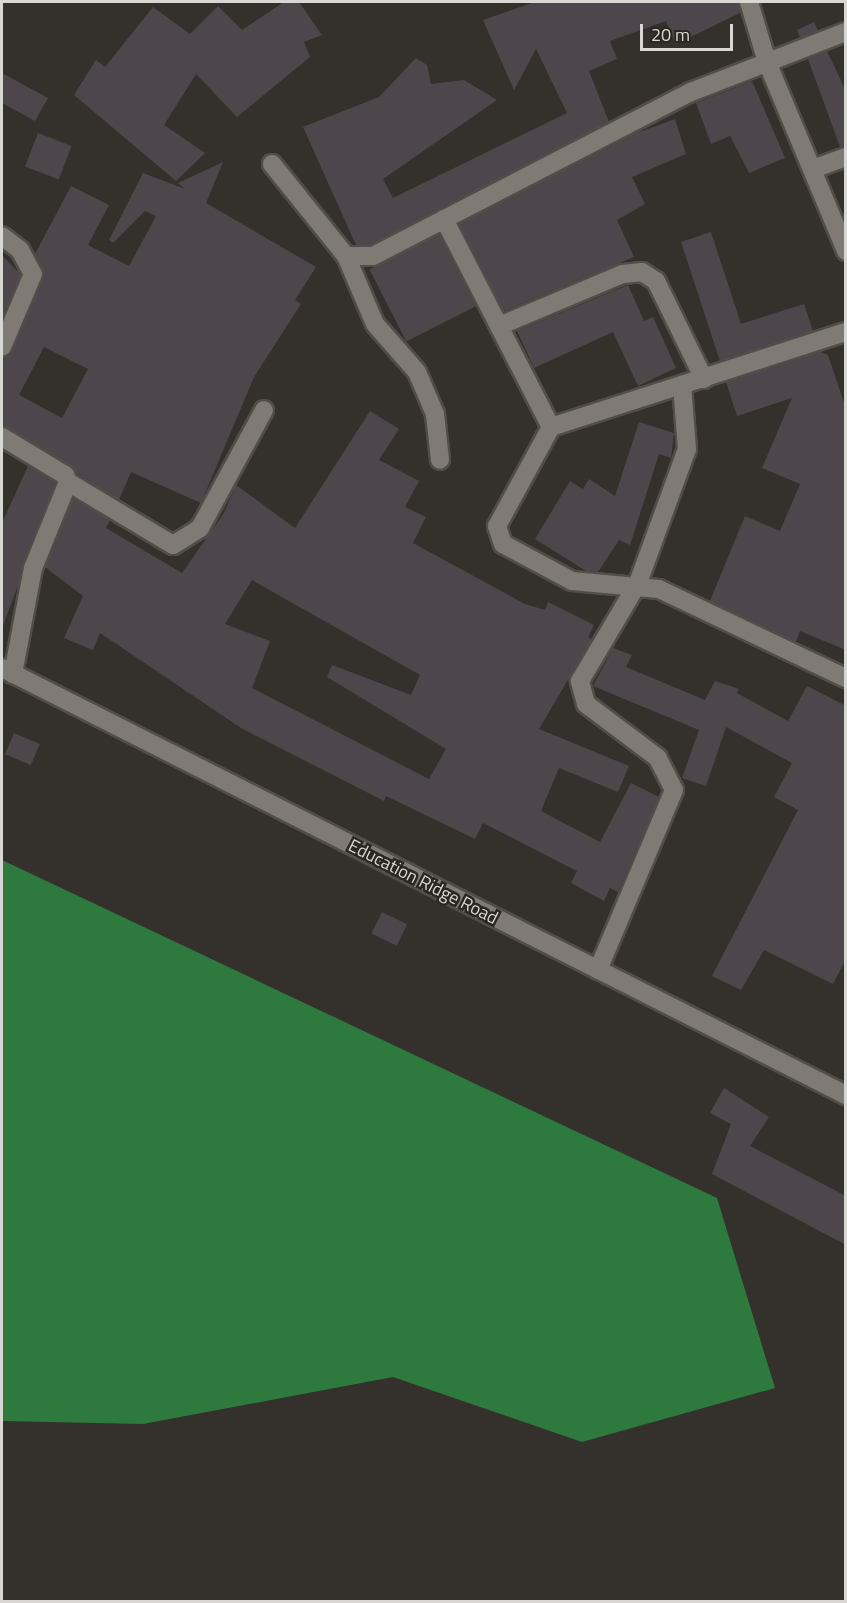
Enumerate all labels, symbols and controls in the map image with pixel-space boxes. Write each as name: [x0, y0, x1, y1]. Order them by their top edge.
scale bar: [643, 12, 736, 50]
text: 20 m: [651, 21, 690, 48]
street label: Education Ridge Road: [345, 835, 501, 929]

